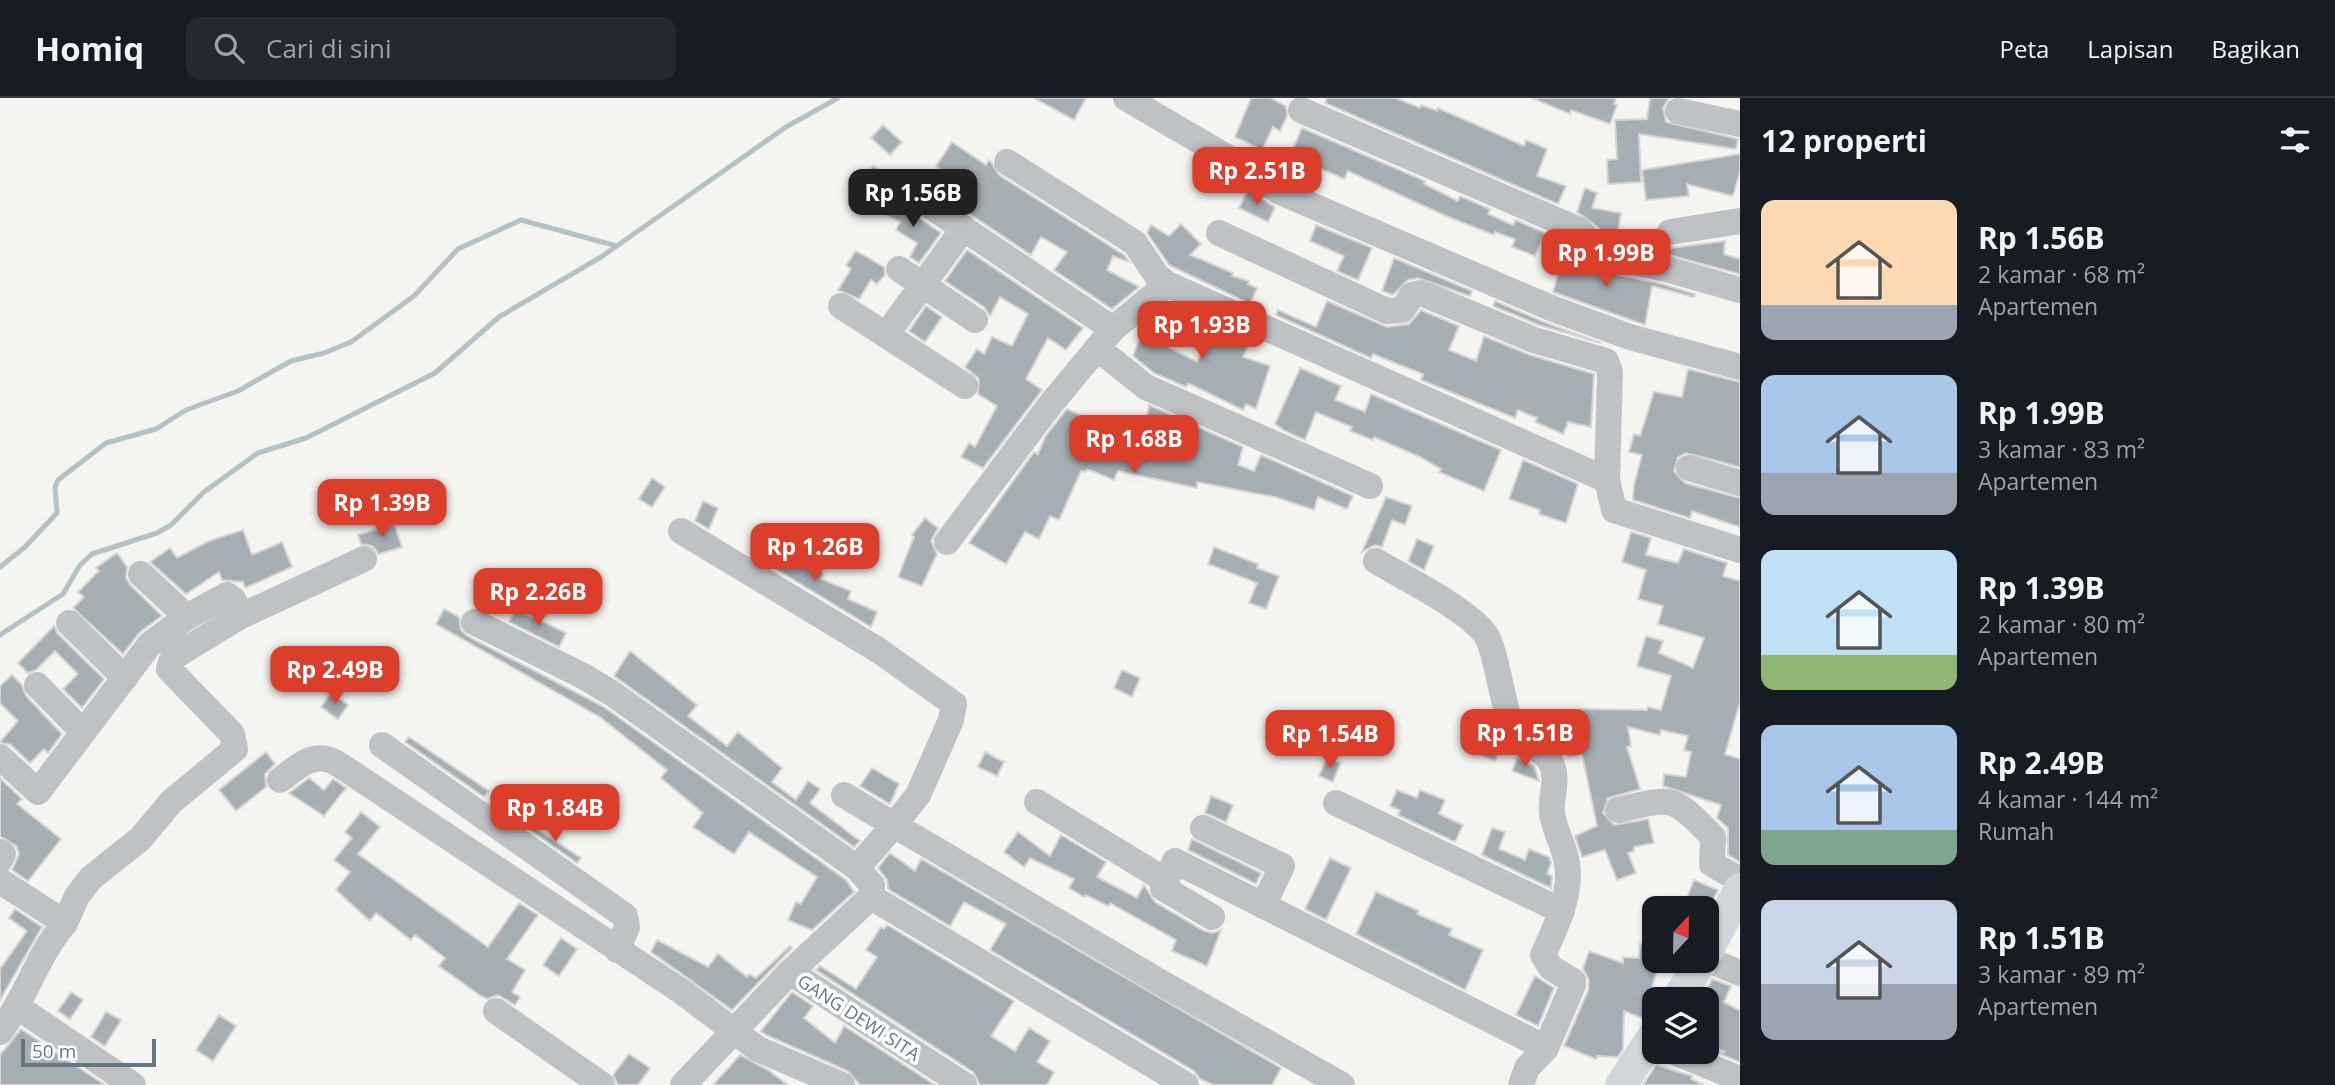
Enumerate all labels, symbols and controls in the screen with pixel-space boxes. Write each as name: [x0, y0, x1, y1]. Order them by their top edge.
search box: [186, 17, 676, 80]
text: Homiq: [35, 26, 144, 71]
icon: search: [210, 29, 248, 67]
text: Cari di sini: [266, 30, 392, 66]
text: Peta: [1999, 32, 2049, 65]
text: Lapisan: [2087, 32, 2173, 65]
text: Bagikan: [2211, 32, 2300, 65]
text: 12 properti: [1761, 120, 1927, 161]
icon: filters: [2276, 121, 2314, 159]
pin: Rp 2.51B: [1185, 148, 1329, 207]
text: Rp 2.51B: [1208, 154, 1306, 186]
pin: Rp 1.56B: [841, 170, 985, 229]
text: Rp 1.56B: [864, 176, 962, 208]
text: Rp 1.56B: [1978, 217, 2105, 258]
icon: home: [1817, 228, 1901, 312]
pin: Rp 1.99B: [1534, 230, 1678, 289]
text: Rp 1.99B: [1557, 236, 1655, 268]
text: 2 kamar · 68 m²: [1978, 258, 2145, 290]
text: Apartemen: [1978, 290, 2098, 322]
pin: Rp 1.93B: [1130, 302, 1274, 361]
text: Rp 1.93B: [1153, 308, 1251, 340]
text: Rp 1.99B: [1978, 392, 2105, 433]
icon: home: [1817, 403, 1901, 487]
pin: Rp 1.68B: [1062, 416, 1206, 475]
text: Rp 1.68B: [1085, 422, 1183, 454]
text: 3 kamar · 83 m²: [1978, 433, 2145, 465]
text: Apartemen: [1978, 465, 2098, 497]
pin: Rp 1.39B: [310, 480, 454, 539]
text: Rp 1.39B: [333, 486, 431, 518]
pin: Rp 1.26B: [743, 524, 887, 583]
text: Rp 1.26B: [766, 530, 864, 562]
text: Rp 1.39B: [1978, 567, 2105, 608]
pin: Rp 2.26B: [466, 568, 610, 628]
text: Rp 2.26B: [489, 575, 587, 607]
icon: home: [1817, 578, 1901, 662]
text: 2 kamar · 80 m²: [1978, 608, 2145, 640]
text: Apartemen: [1978, 640, 2098, 672]
pin: Rp 2.49B: [263, 646, 407, 706]
text: Rp 2.49B: [286, 653, 384, 685]
pin: Rp 1.54B: [1258, 710, 1402, 770]
pin: Rp 1.51B: [1453, 710, 1597, 769]
text: Rp 1.51B: [1476, 716, 1574, 748]
text: Rp 1.54B: [1281, 717, 1379, 749]
text: Rp 2.49B: [1978, 742, 2105, 783]
icon: home: [1817, 753, 1901, 837]
text: 4 kamar · 144 m²: [1978, 783, 2158, 815]
pin: Rp 1.84B: [483, 784, 627, 844]
text: Rp 1.84B: [506, 791, 604, 823]
text: Rumah: [1978, 815, 2054, 847]
north arrow: [1642, 896, 1718, 973]
map controls: [1642, 896, 1719, 1064]
text: Rp 1.51B: [1978, 917, 2105, 958]
icon: home: [1817, 928, 1901, 1012]
text: 3 kamar · 89 m²: [1978, 958, 2145, 990]
street label: GANG DEWI SITA: [793, 968, 925, 1066]
button: layers: [1642, 987, 1719, 1064]
text: Apartemen: [1978, 990, 2098, 1022]
scale bar: [21, 1036, 156, 1068]
text: 50 m: [32, 1038, 76, 1064]

